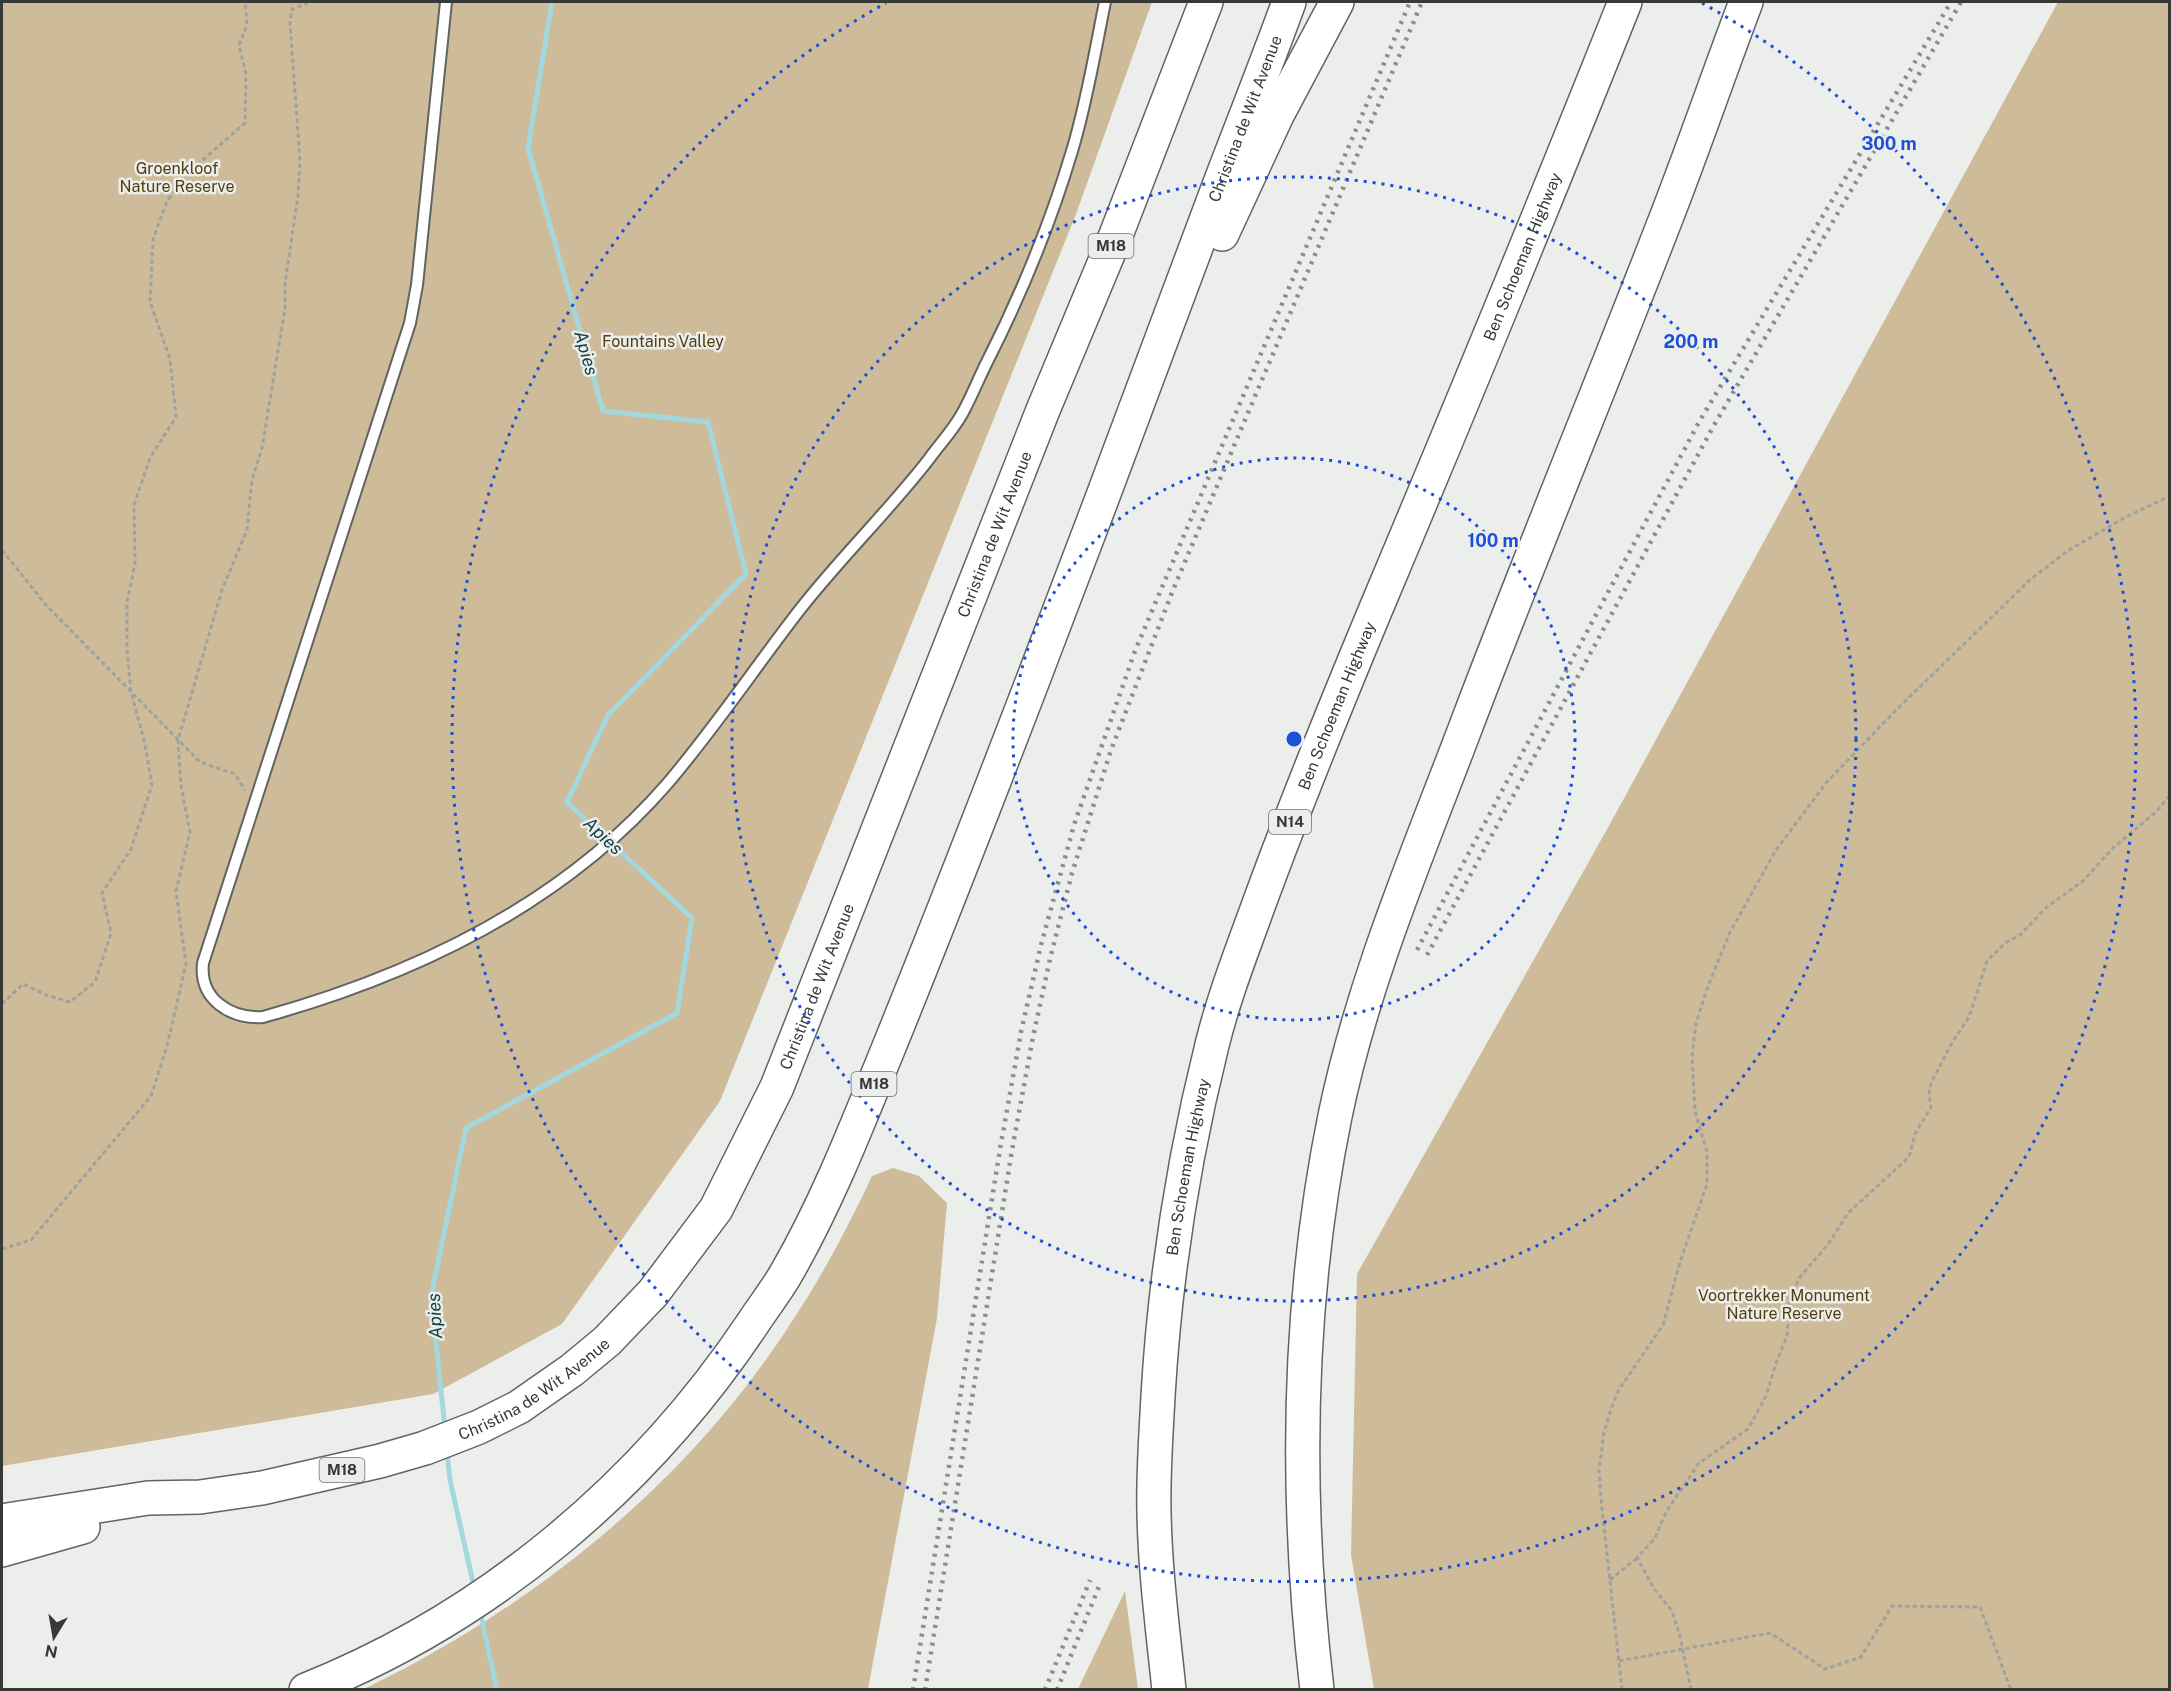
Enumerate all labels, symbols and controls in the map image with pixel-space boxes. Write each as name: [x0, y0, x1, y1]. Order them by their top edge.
street label: Christina de Wit Avenue: [1205, 33, 1286, 205]
text: 300 m: [1861, 133, 1917, 154]
park label: Groenkloof Nature Reserve: [119, 159, 235, 196]
street label: Ben Schoeman Highway: [1480, 169, 1566, 344]
road number: M18: [1088, 234, 1134, 258]
water label: Apies: [570, 328, 603, 378]
text: 200 m: [1664, 331, 1718, 352]
park label: Fountains Valley: [602, 332, 724, 351]
street label: Christina de Wit Avenue: [954, 449, 1036, 620]
text: 100 m: [1467, 530, 1519, 551]
street label: Ben Schoeman Highway: [1294, 618, 1380, 793]
centre of rings: [1284, 729, 1304, 749]
road number: N14: [1269, 810, 1311, 834]
water label: Apies: [580, 812, 627, 859]
street label: Christina de Wit Avenue: [776, 901, 858, 1072]
road number: M18: [852, 1072, 896, 1096]
street label: Ben Schoeman Highway: [1163, 1076, 1214, 1257]
park label: Voortrekker Monument Nature Reserve: [1698, 1286, 1870, 1323]
water label: Apies: [423, 1293, 446, 1339]
street label: Christina de Wit Avenue: [455, 1334, 614, 1444]
road number: M18: [320, 1458, 364, 1482]
north arrow: [24, 1607, 84, 1667]
text: N: [43, 1641, 59, 1662]

